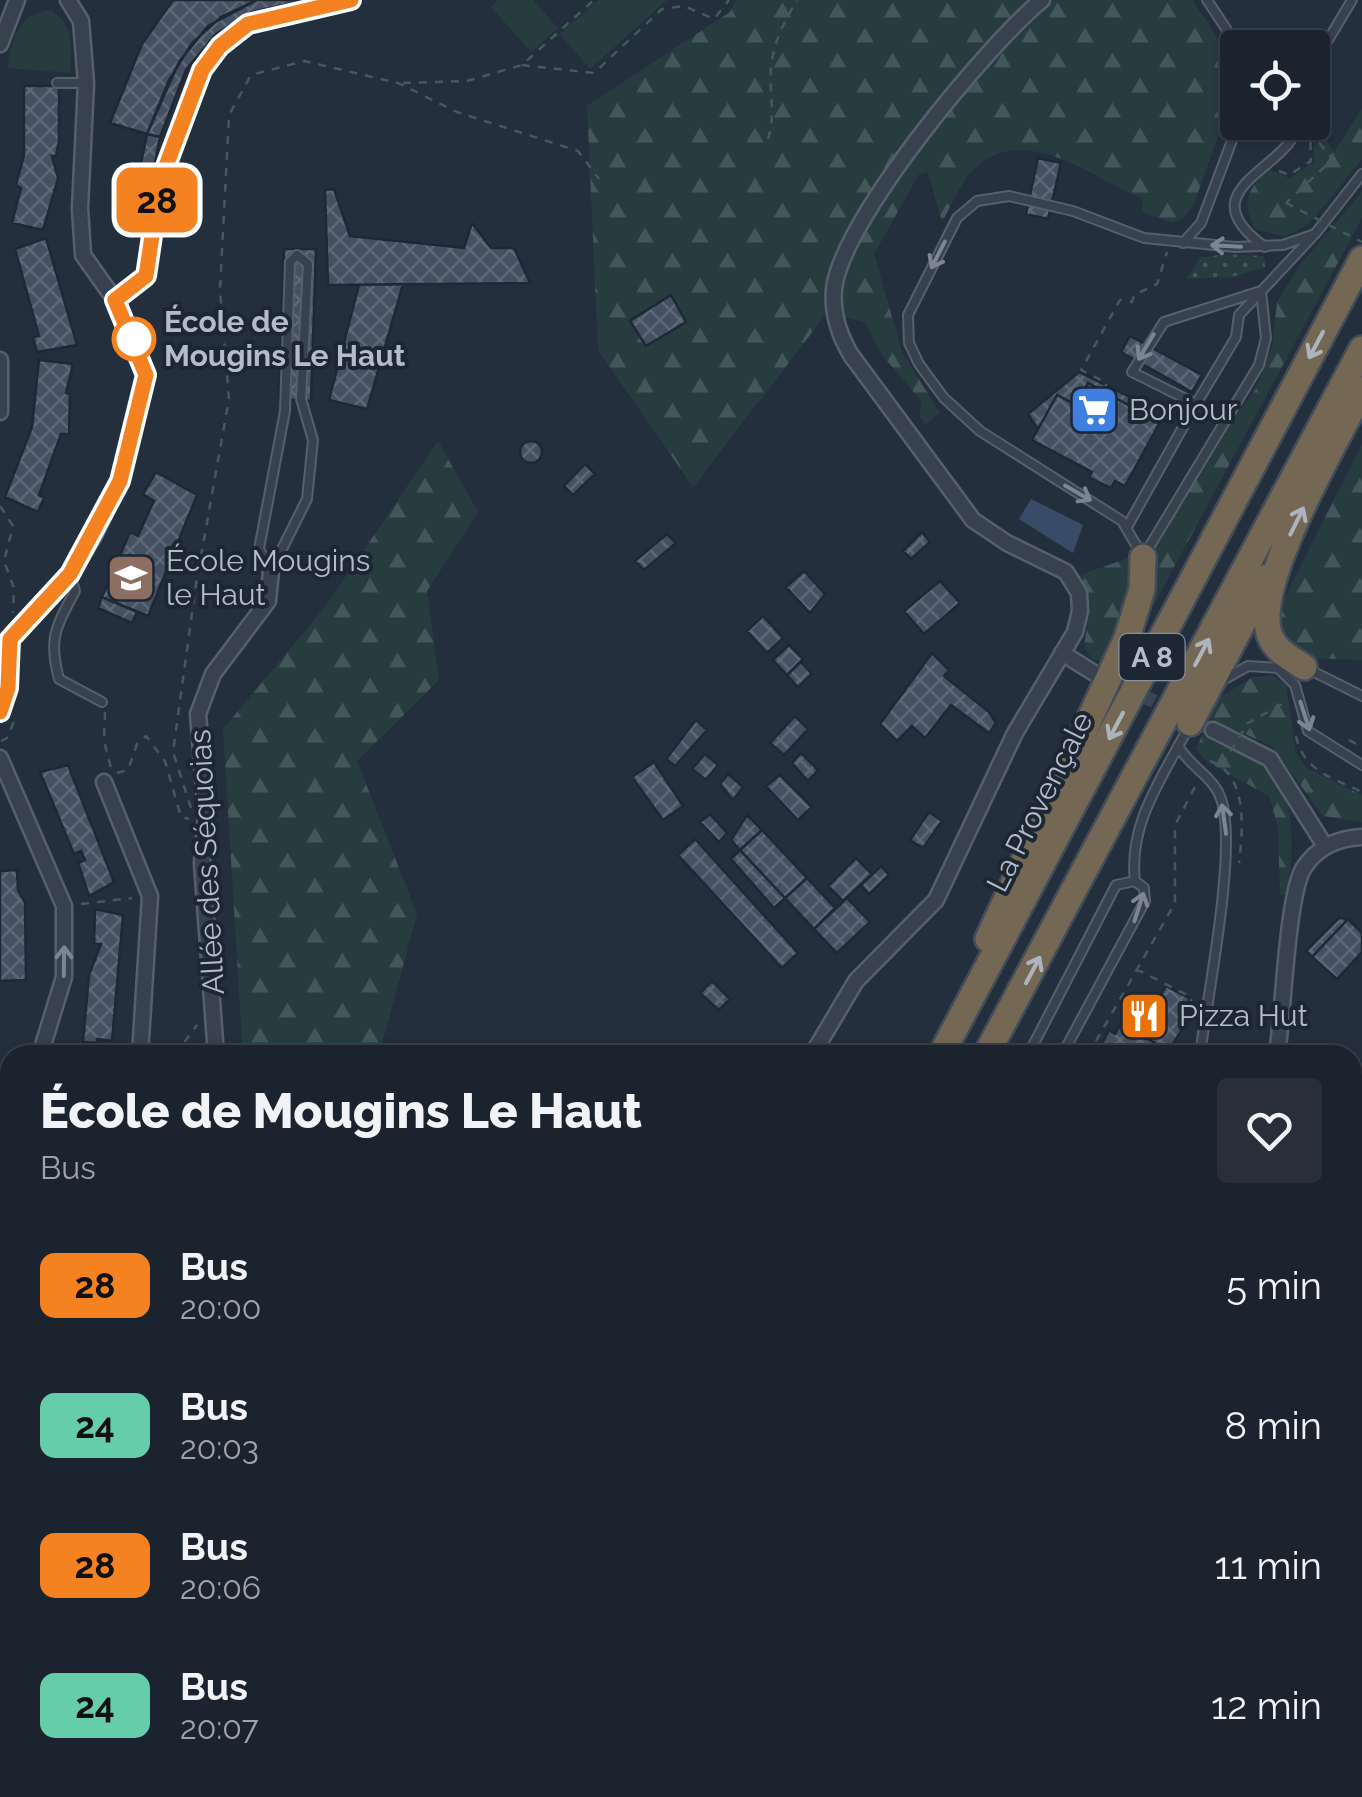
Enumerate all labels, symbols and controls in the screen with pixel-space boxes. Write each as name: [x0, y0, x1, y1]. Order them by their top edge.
map controls: [1220, 30, 1330, 140]
button: locate: [1220, 30, 1330, 140]
line badge: 28: [112, 168, 202, 232]
text: 28: [137, 180, 177, 221]
one-way arrow: [1210, 236, 1242, 255]
one-way arrow: [928, 240, 947, 270]
place label: École de Mougins Le Haut: [164, 304, 406, 373]
marker: École de Mougins Le Haut: [113, 318, 155, 360]
one-way arrow: [1306, 330, 1326, 360]
one-way arrow: [1136, 332, 1156, 361]
supermarket icon: Bonjour: [1068, 384, 1120, 436]
place label: Bonjour: [1129, 392, 1238, 427]
one-way arrow: [1063, 483, 1091, 503]
one-way arrow: [1288, 507, 1307, 537]
place label: École Mougins le Haut: [166, 543, 370, 612]
school or university icon: École Mougins le Haut: [105, 552, 157, 604]
road number: A 8: [1120, 634, 1184, 680]
one-way arrow: [1193, 637, 1212, 667]
one-way arrow: [1297, 700, 1315, 732]
street label: La Provençale: [979, 706, 1100, 897]
one-way arrow: [1105, 710, 1125, 740]
street label: Allée des Séquoias: [182, 729, 231, 995]
one-way arrow: [1215, 804, 1233, 836]
one-way arrow: [1131, 892, 1149, 923]
one-way arrow: [54, 946, 73, 978]
one-way arrow: [1024, 955, 1044, 985]
restaurant icon: Pizza Hut: [1118, 990, 1170, 1042]
place label: Pizza Hut: [1179, 998, 1308, 1033]
button: heart: [1217, 1078, 1322, 1183]
text: École de Mougins Le Haut: [40, 1083, 642, 1139]
text: Bus: [40, 1149, 96, 1186]
text: Bus: [180, 1244, 248, 1289]
text: 5 min: [1226, 1263, 1322, 1308]
text: 28: [75, 1265, 115, 1306]
text: 20:00: [180, 1289, 261, 1326]
text: Bus: [180, 1384, 248, 1429]
text: 8 min: [1224, 1403, 1322, 1448]
text: 24: [75, 1405, 115, 1446]
text: 20:03: [180, 1429, 259, 1466]
text: Bus: [180, 1524, 248, 1569]
text: 11 min: [1214, 1543, 1322, 1588]
text: 28: [75, 1545, 115, 1586]
text: 20:06: [180, 1569, 261, 1606]
text: Bus: [180, 1664, 248, 1709]
text: 12 min: [1211, 1683, 1322, 1728]
text: 24: [75, 1685, 115, 1726]
text: 20:07: [180, 1709, 259, 1746]

